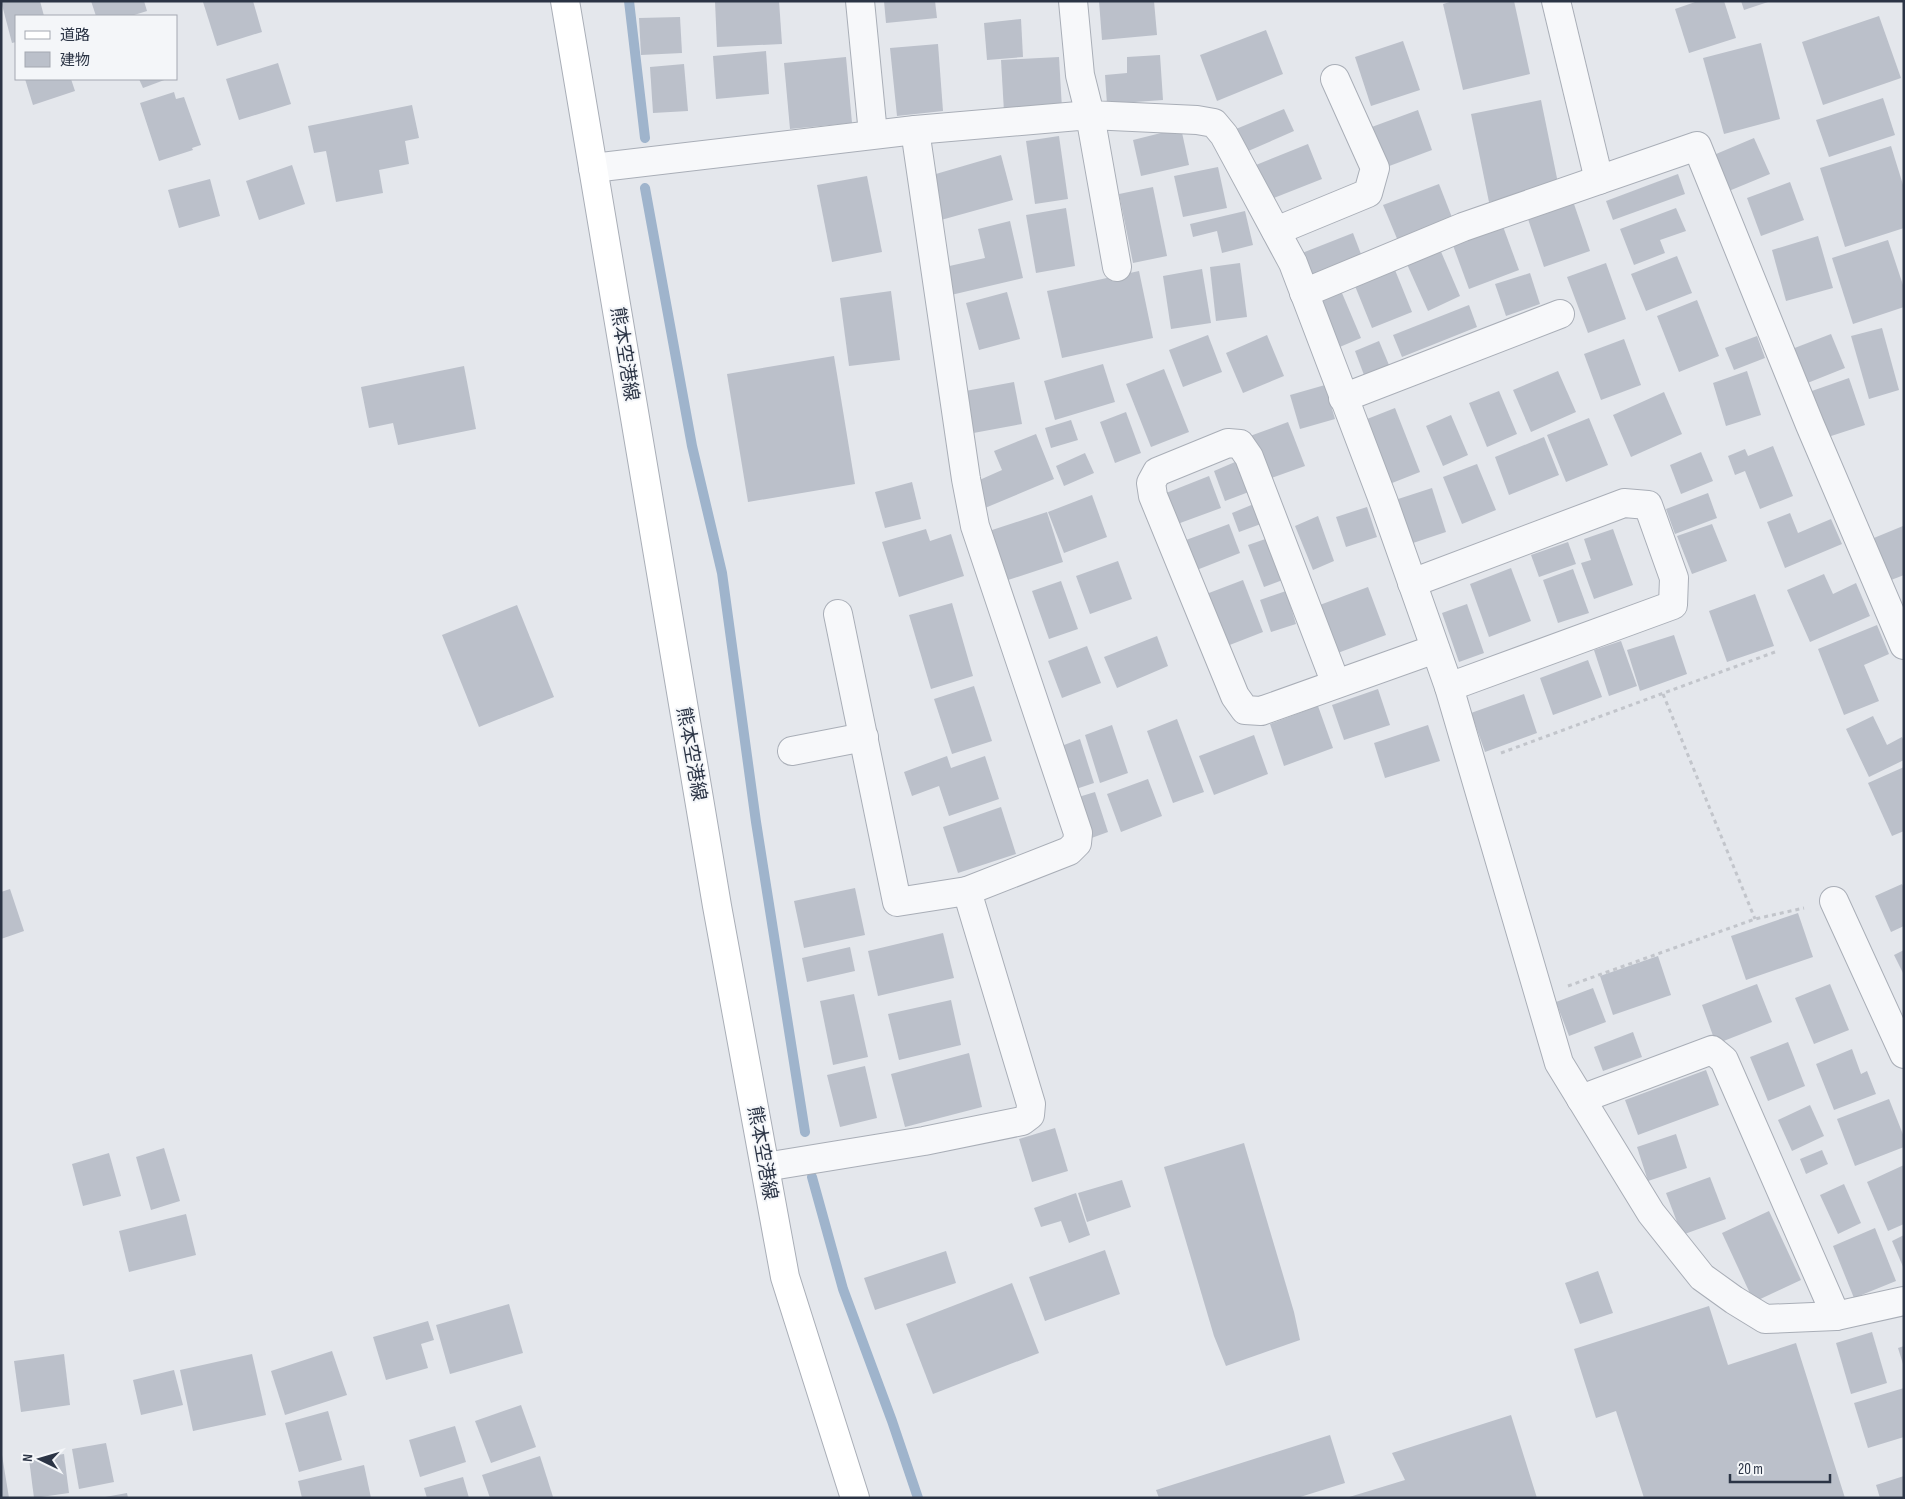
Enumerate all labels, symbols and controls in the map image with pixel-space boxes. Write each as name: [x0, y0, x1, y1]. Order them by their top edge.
legend: [15, 15, 178, 80]
text: 道路: [60, 26, 90, 45]
text: 建物: [60, 51, 90, 70]
street label: 熊本空港線: [605, 305, 643, 403]
street label: 熊本空港線: [671, 705, 711, 803]
street label: 熊本空港線: [742, 1104, 782, 1202]
north arrow: [15, 1434, 65, 1484]
scale bar: [1730, 1452, 1830, 1484]
text: N: [19, 1453, 36, 1462]
text: 20 m: [1738, 1460, 1763, 1479]

